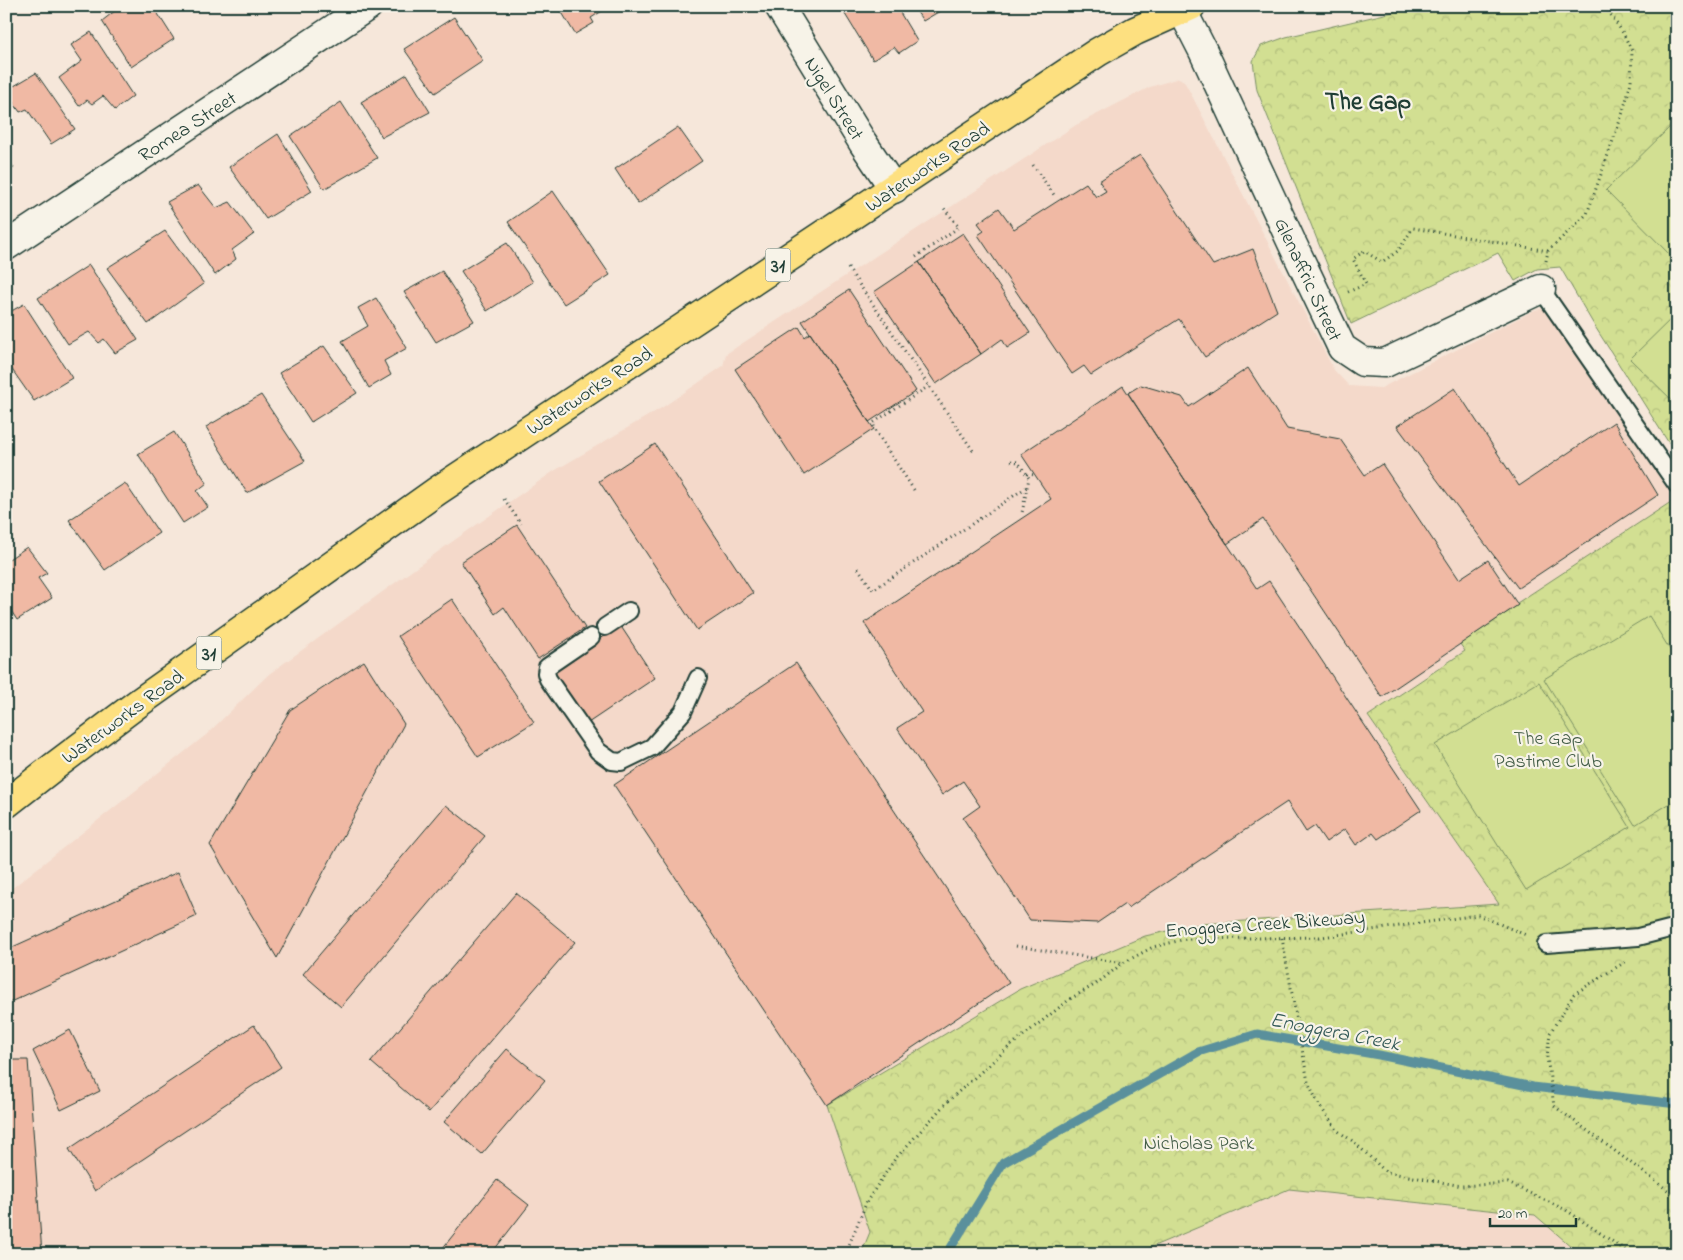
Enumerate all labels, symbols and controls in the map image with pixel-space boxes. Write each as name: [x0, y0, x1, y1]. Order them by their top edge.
street label: Nigel Street: [795, 52, 870, 148]
street label: Romea Street: [133, 85, 244, 171]
district label: The Gap: [1325, 85, 1412, 121]
street label: Waterworks Road: [860, 115, 997, 221]
street label: Glenaffric Street: [1265, 213, 1348, 347]
road number: 31: [766, 248, 790, 282]
street label: Waterworks Road: [522, 340, 659, 444]
road number: 31: [196, 636, 222, 670]
street label: Waterworks Road: [56, 664, 191, 772]
park label: The Gap Pastime Club: [1494, 725, 1602, 777]
street label: Enoggera Creek Bikeway: [1164, 904, 1366, 948]
water label: Enoggera Creek: [1267, 1006, 1403, 1061]
park label: Nicholas Park: [1144, 1130, 1255, 1159]
scale bar: [1490, 1195, 1577, 1227]
text: 20 m: [1498, 1203, 1528, 1225]

